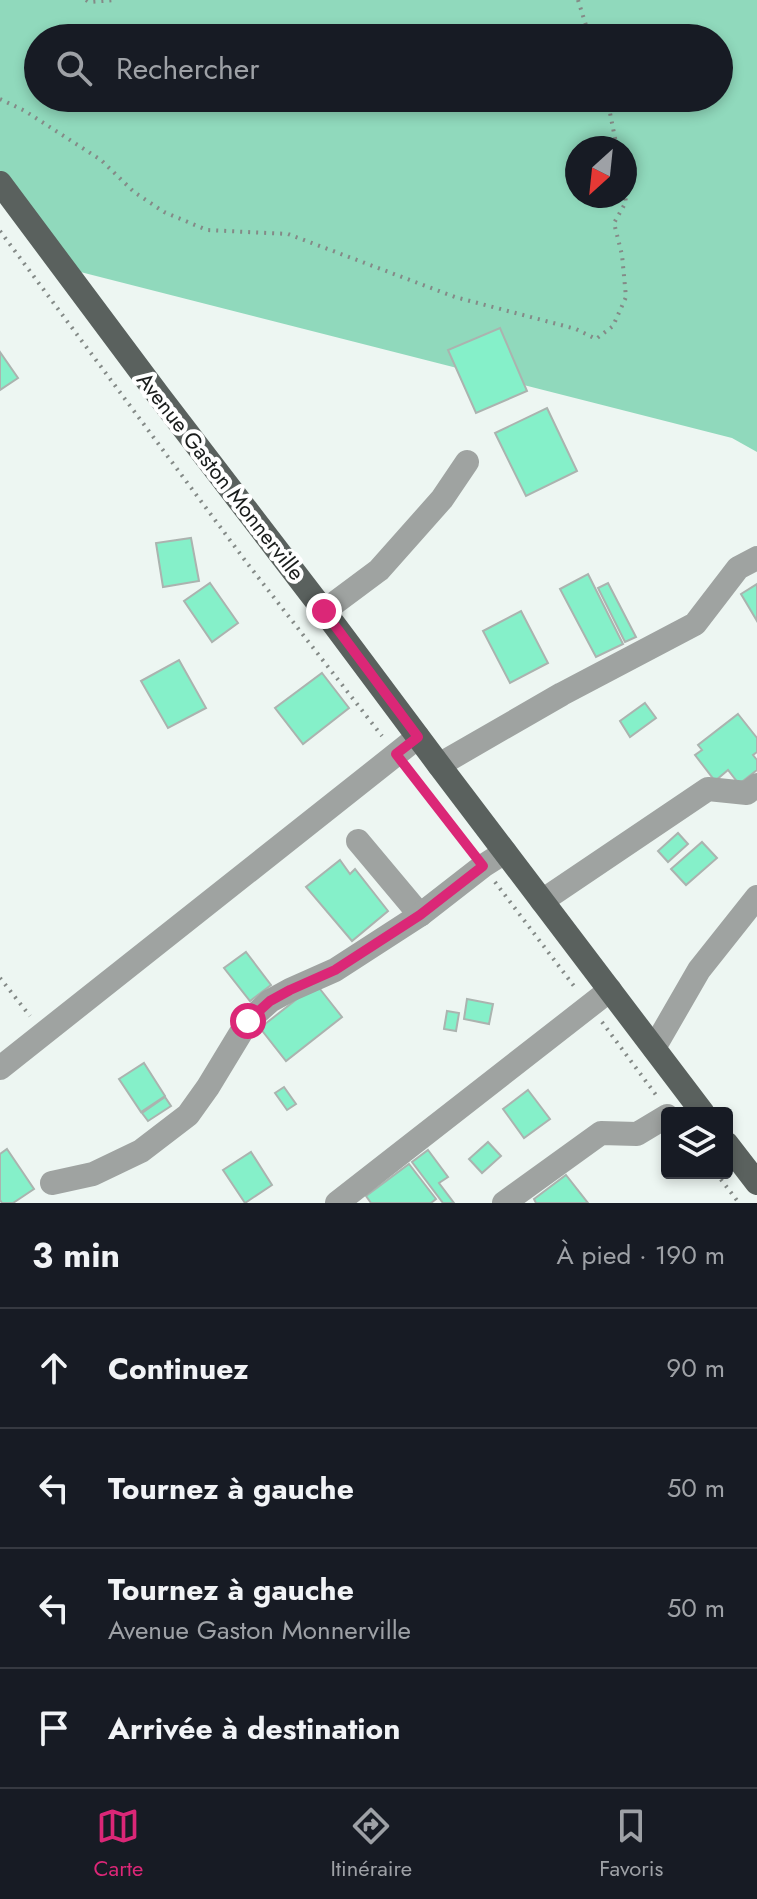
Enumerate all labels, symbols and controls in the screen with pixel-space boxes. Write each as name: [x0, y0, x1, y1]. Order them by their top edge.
search box: [24, 24, 733, 112]
icon: search: [52, 46, 96, 90]
text: Rechercher: [116, 47, 259, 90]
north arrow: [565, 136, 637, 208]
street label: Avenue Gaston Monnerville: [129, 365, 313, 587]
route end: [306, 593, 342, 629]
route start: [230, 1003, 266, 1039]
map controls: [661, 1107, 733, 1179]
button: layers: [661, 1107, 733, 1179]
text: 3 min: [32, 1231, 120, 1280]
text: À pied · 190 m: [556, 1236, 725, 1274]
icon: ahead: [32, 1346, 76, 1390]
text: Continuez: [108, 1347, 249, 1390]
text: 90 m: [666, 1349, 725, 1387]
icon: left: [32, 1466, 76, 1510]
text: Tournez à gauche: [108, 1467, 354, 1510]
text: 50 m: [667, 1469, 725, 1507]
text: Tournez à gauche: [108, 1568, 354, 1611]
icon: left: [32, 1586, 76, 1630]
text: 50 m: [667, 1589, 725, 1627]
text: Avenue Gaston Monnerville: [108, 1611, 411, 1649]
icon: arrive: [32, 1706, 76, 1750]
text: Arrivée à destination: [108, 1707, 400, 1750]
tab: Carte: [94, 1804, 143, 1884]
tab: Itinéraire: [330, 1804, 412, 1884]
tab: Favoris: [599, 1804, 663, 1884]

